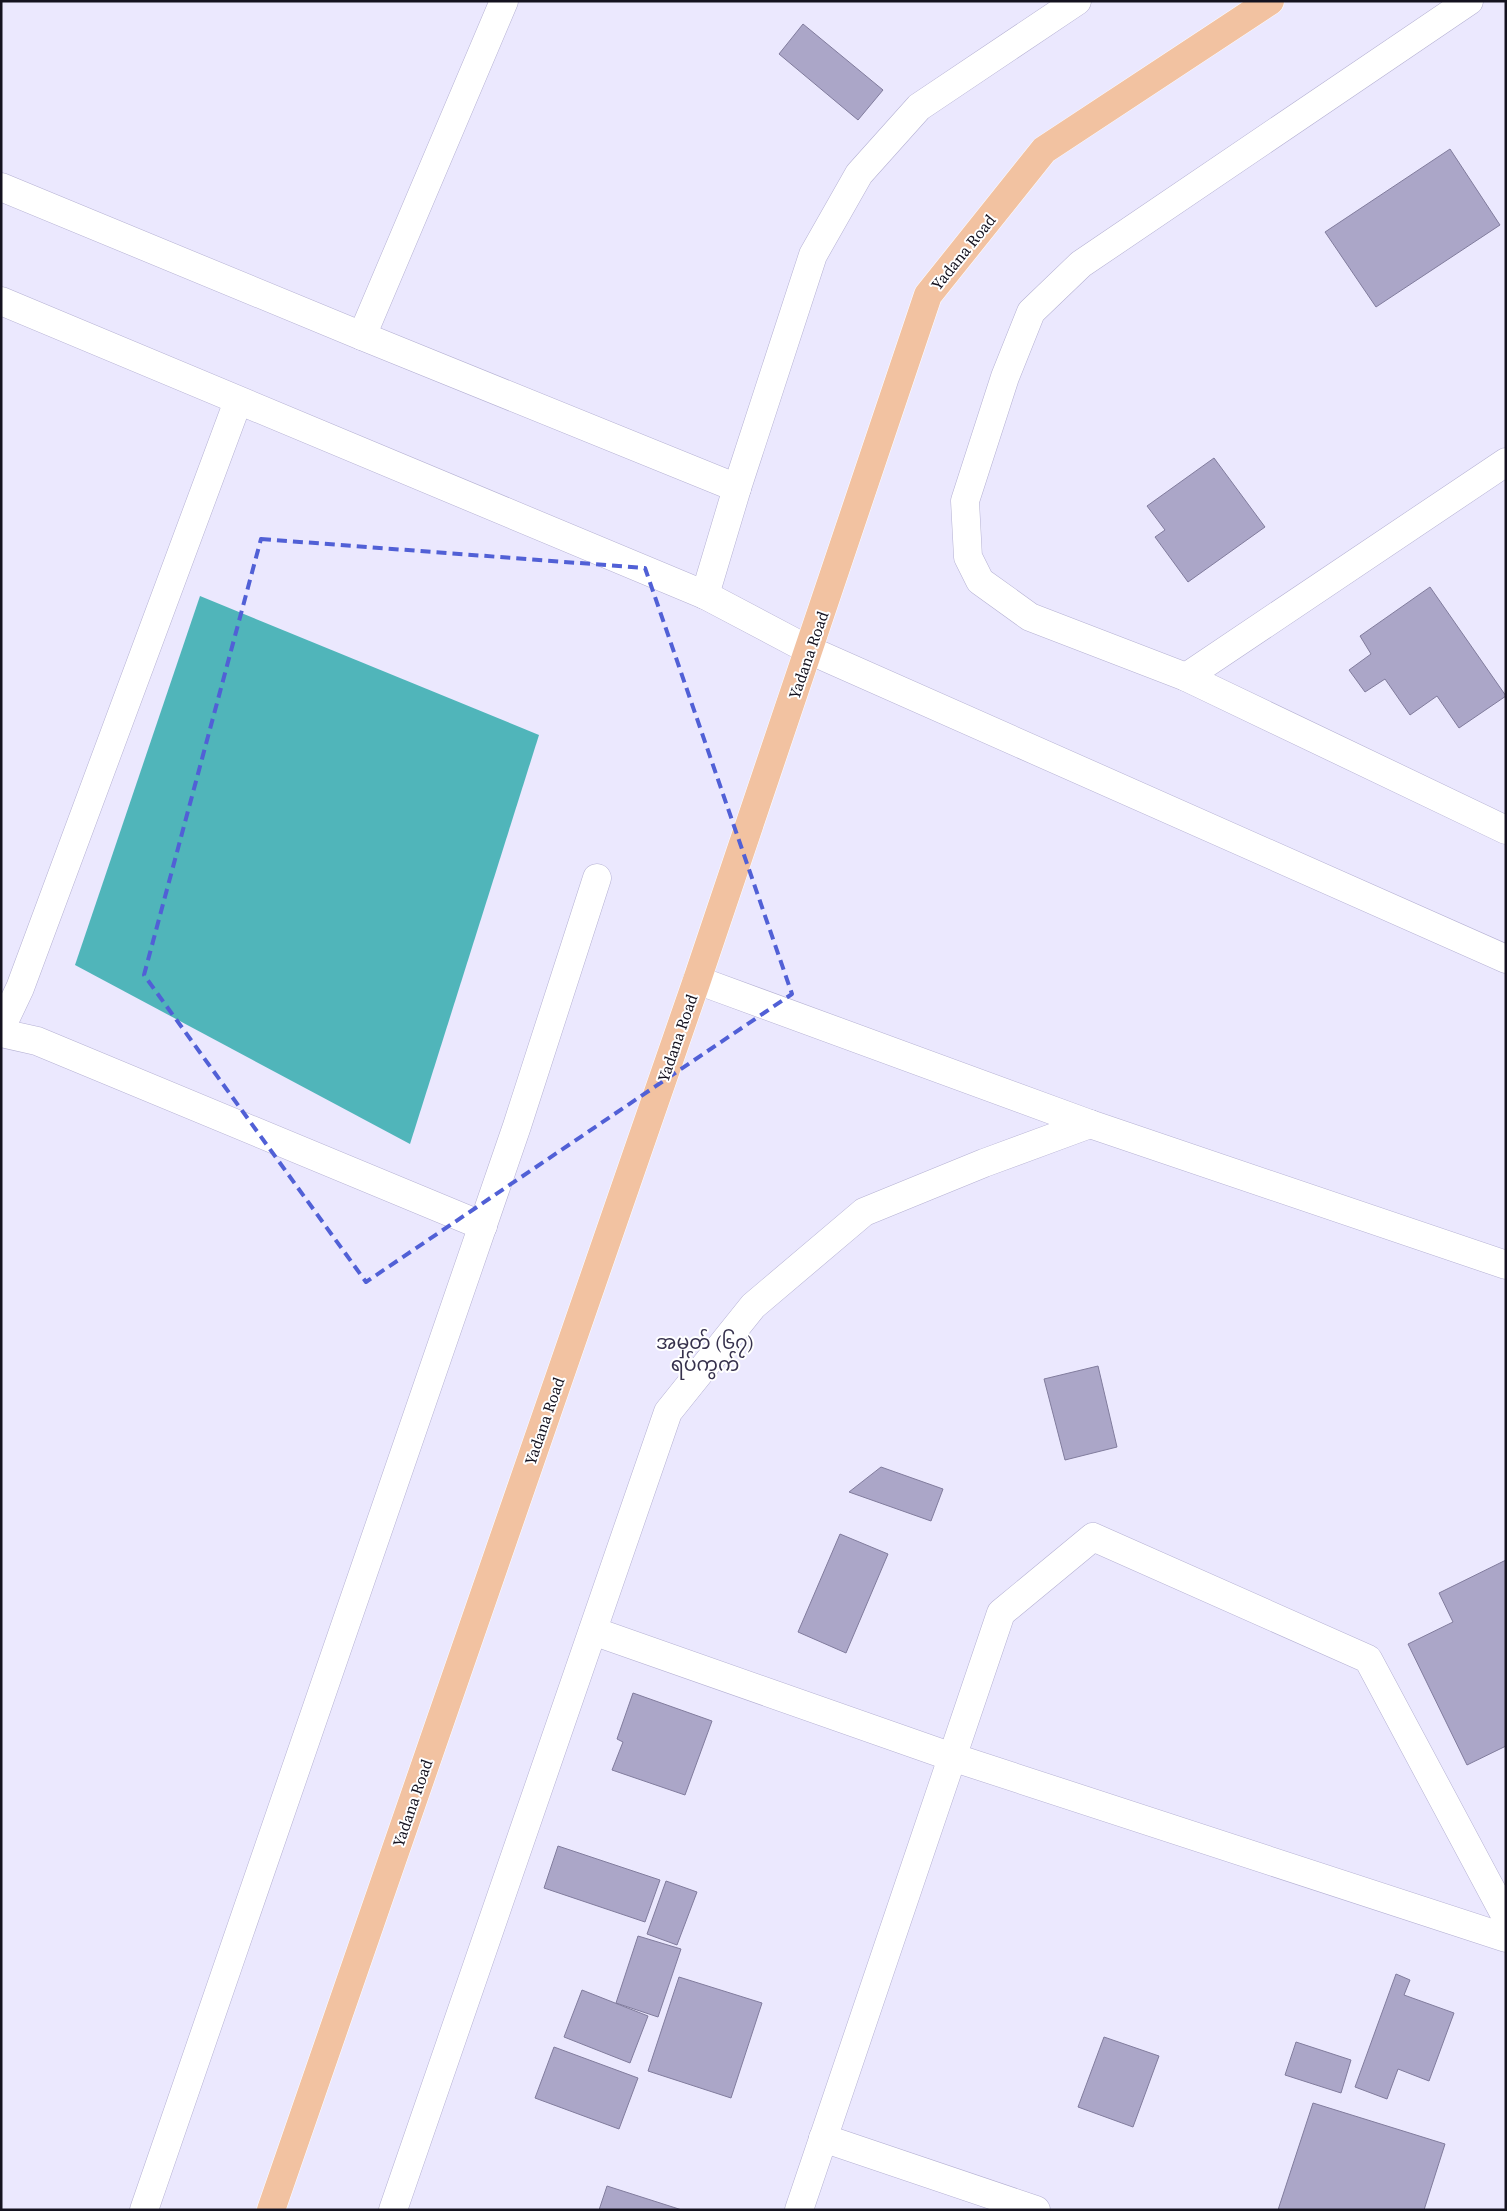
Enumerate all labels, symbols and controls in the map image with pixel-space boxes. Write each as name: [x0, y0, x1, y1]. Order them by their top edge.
street label: Yadana Road: [926, 209, 1000, 295]
street label: Yadana Road: [783, 608, 833, 702]
street label: Yadana Road: [652, 991, 702, 1085]
district label: အမှတ် (၆၇) ရပ်ကွက်: [656, 1328, 754, 1380]
street label: Yadana Road: [519, 1374, 569, 1468]
street label: Yadana Road: [387, 1756, 437, 1850]

